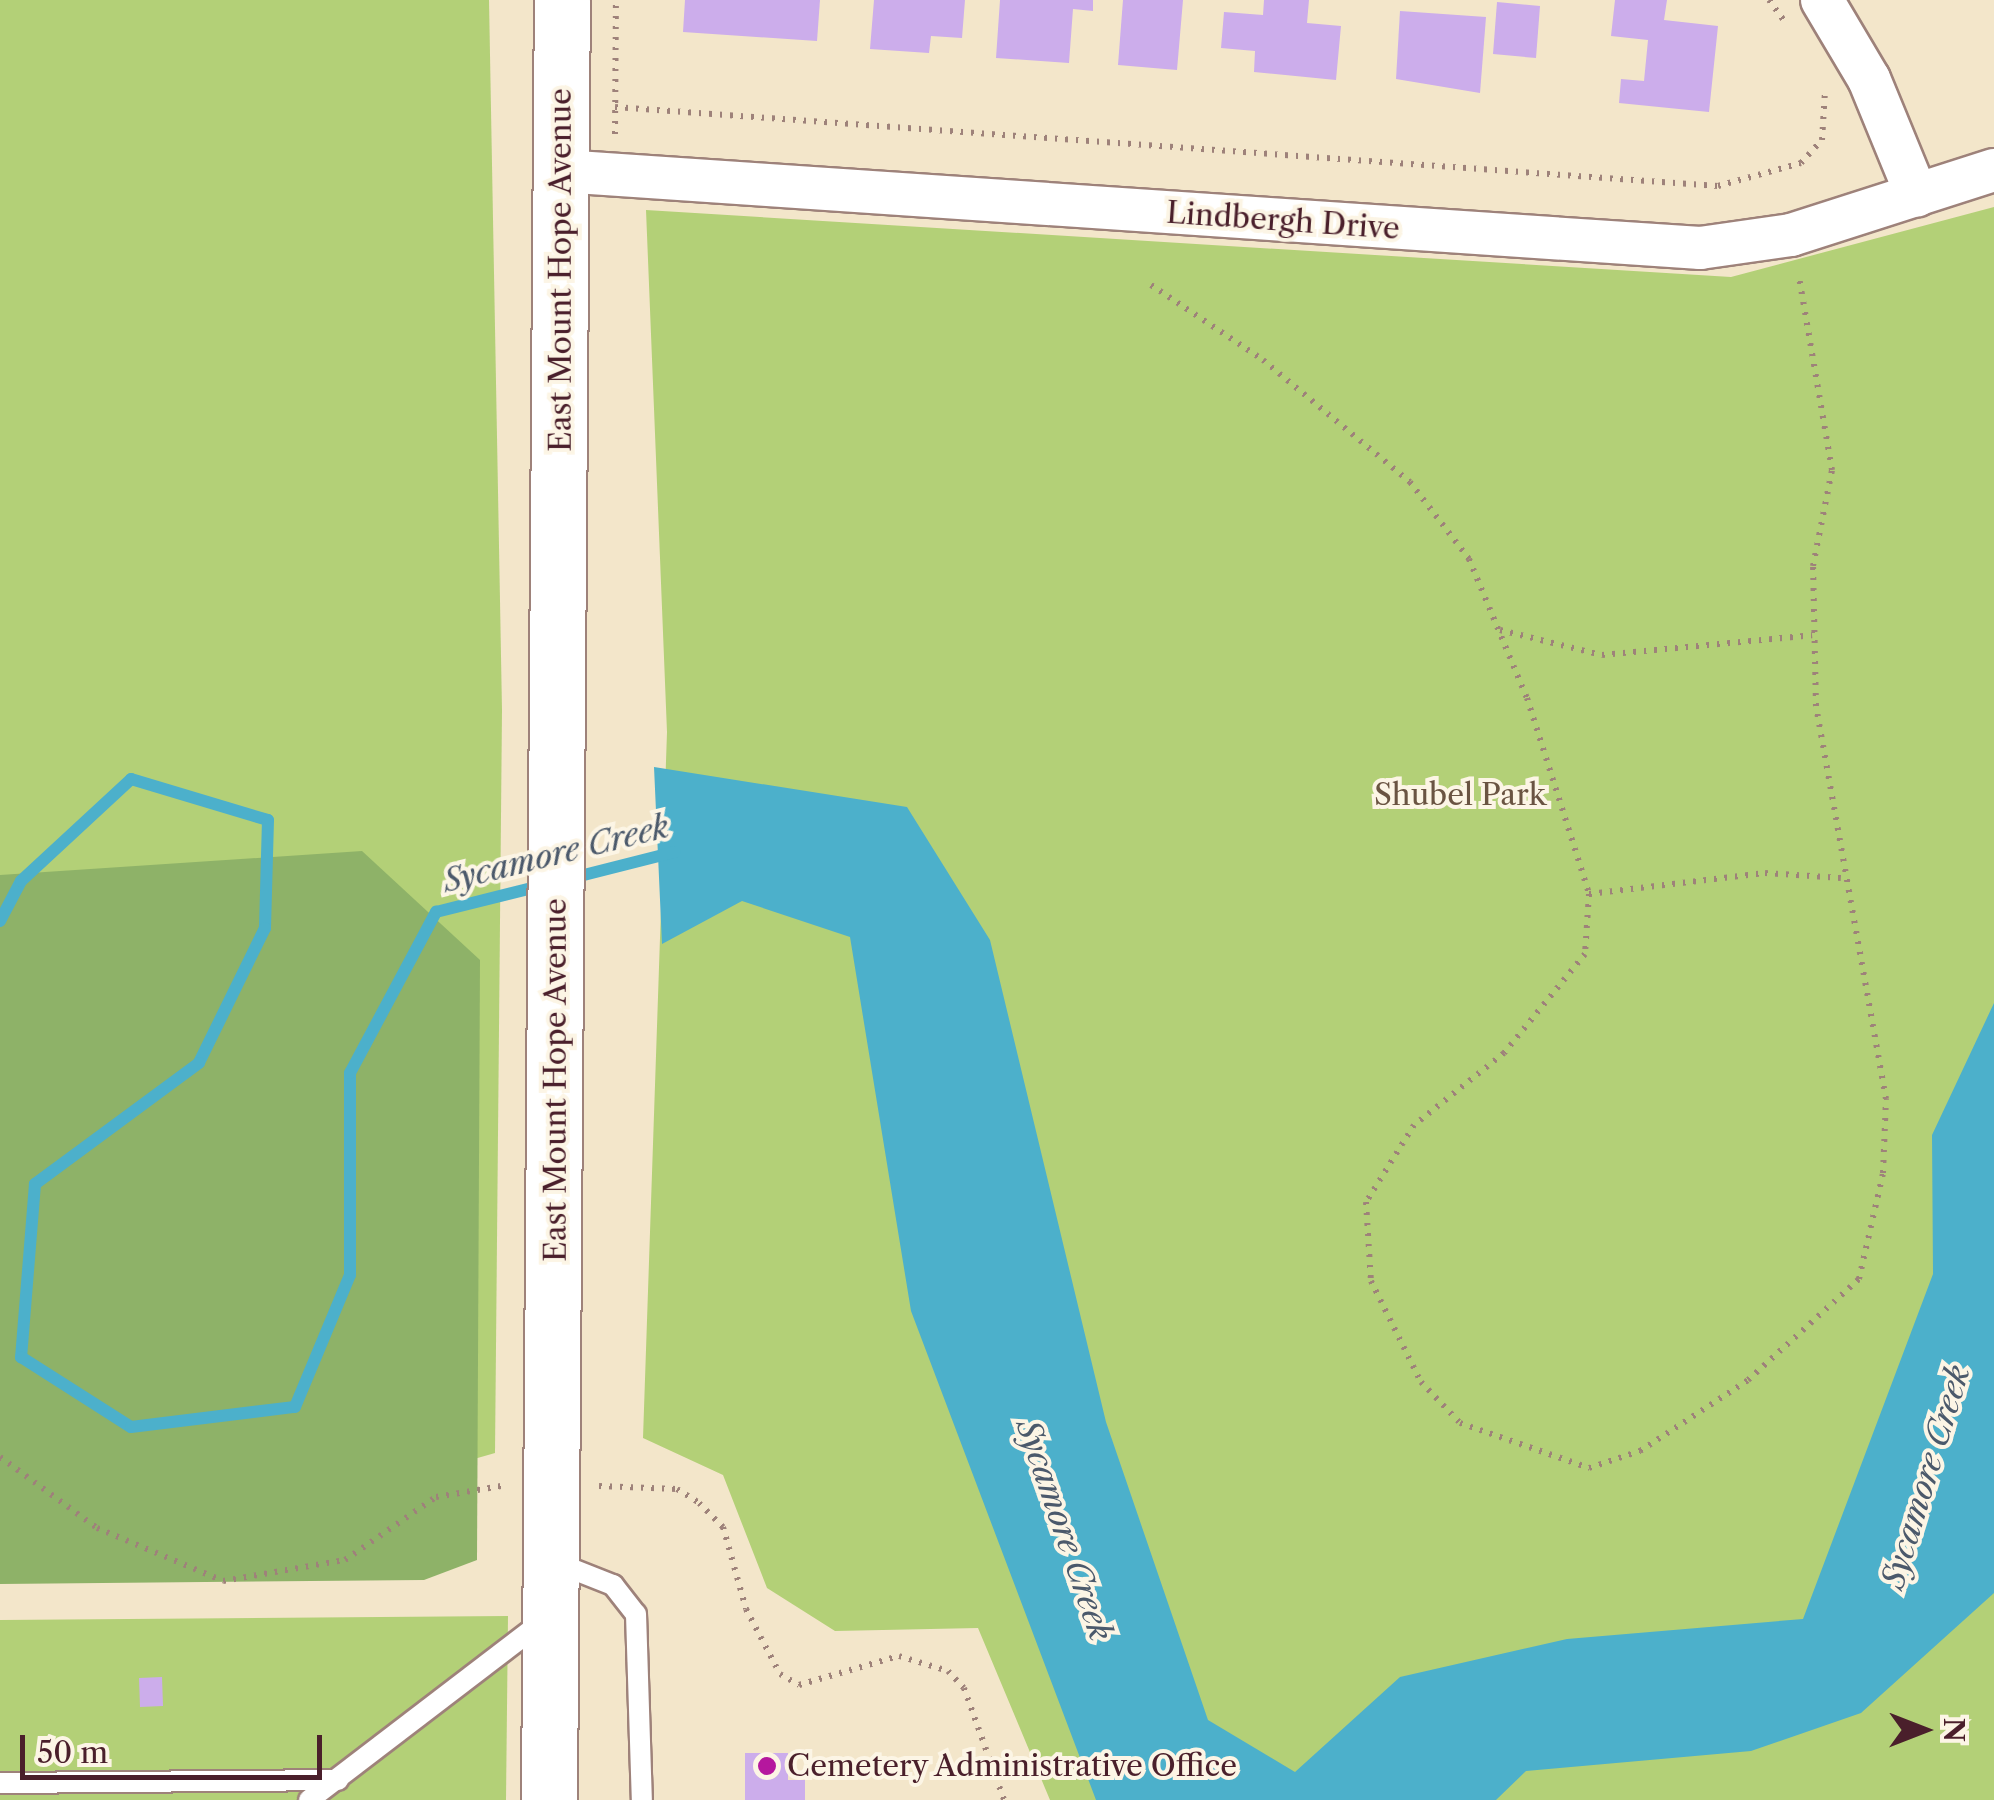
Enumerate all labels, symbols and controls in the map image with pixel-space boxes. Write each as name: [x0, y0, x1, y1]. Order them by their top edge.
street label: East Mount Hope Avenue: [543, 87, 579, 453]
street label: Lindbergh Drive: [1165, 195, 1401, 247]
park label: Shubel Park: [1374, 777, 1546, 813]
water label: Sycamore Creek: [439, 807, 673, 901]
street label: East Mount Hope Avenue: [538, 897, 574, 1263]
water label: Sycamore Creek: [1874, 1361, 1978, 1593]
water label: Sycamore Creek: [1008, 1415, 1120, 1645]
north arrow: [1874, 1680, 1974, 1780]
scale bar: [25, 1715, 328, 1777]
text: N: [1937, 1718, 1971, 1742]
text: 50 m: [37, 1734, 108, 1771]
place label: Cemetery Administrative Office: [787, 1748, 1239, 1784]
marker: Cemetery Administrative Office: [756, 1755, 778, 1777]

